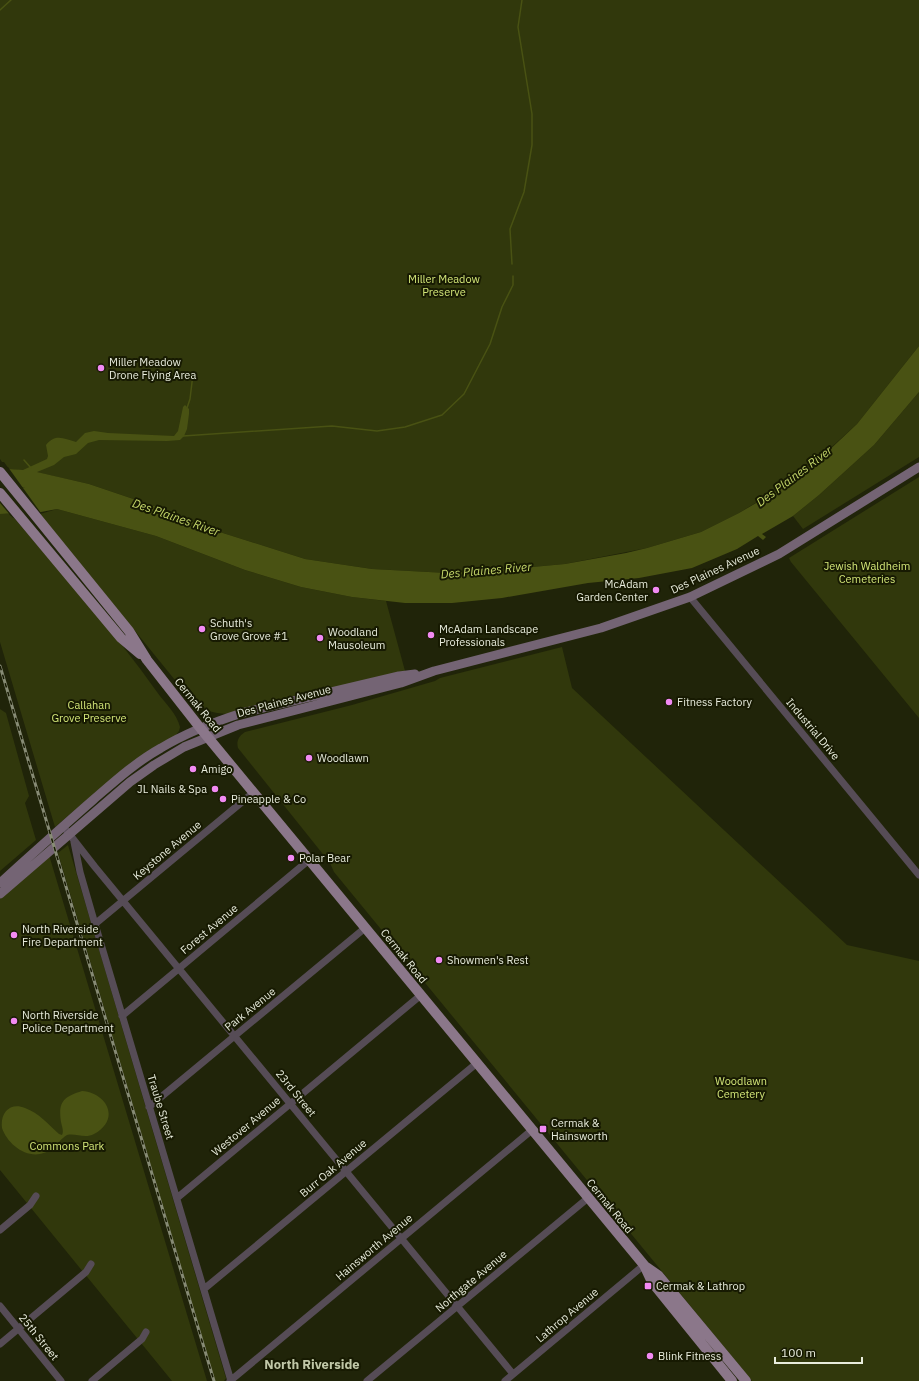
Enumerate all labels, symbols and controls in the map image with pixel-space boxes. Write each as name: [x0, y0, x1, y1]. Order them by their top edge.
park label: Miller Meadow Preserve: [408, 272, 481, 299]
place label: Miller Meadow Drone Flying Area: [109, 355, 196, 382]
marker: Miller Meadow Drone Flying Area: [96, 363, 106, 373]
water label: Des Plaines River: [753, 442, 835, 509]
water label: Des Plaines River: [130, 495, 222, 539]
street label: Des Plaines Avenue: [668, 543, 762, 597]
water label: Des Plaines River: [440, 559, 533, 581]
park label: Jewish Waldheim Cemeteries: [824, 559, 910, 586]
place label: McAdam Garden Center: [576, 577, 648, 604]
marker: McAdam Garden Center: [651, 585, 661, 595]
place label: Schuth's Grove Grove #1: [210, 616, 288, 643]
place label: McAdam Landscape Professionals: [439, 622, 538, 649]
marker: Schuth's Grove Grove #1: [197, 624, 207, 634]
place label: Woodland Mausoleum: [328, 625, 385, 652]
marker: McAdam Landscape Professionals: [426, 630, 436, 640]
marker: Woodland Mausoleum: [315, 633, 325, 643]
street label: Cermak Road: [172, 675, 224, 735]
street label: Des Plaines Avenue: [236, 682, 332, 720]
place label: Fitness Factory: [677, 695, 753, 709]
street label: Industrial Drive: [783, 695, 843, 763]
marker: Fitness Factory: [664, 697, 674, 707]
park label: Callahan Grove Preserve: [51, 698, 127, 725]
place label: Woodlawn: [317, 751, 369, 765]
marker: Woodlawn: [304, 753, 314, 763]
place label: Amigo: [201, 762, 232, 776]
marker: Amigo: [188, 764, 198, 774]
place label: JL Nails & Spa: [137, 782, 207, 796]
marker: JL Nails & Spa: [210, 784, 220, 794]
place label: Pineapple & Co: [231, 792, 306, 806]
marker: Pineapple & Co: [218, 794, 228, 804]
street label: Keystone Avenue: [130, 817, 204, 883]
place label: Polar Bear: [299, 851, 350, 865]
marker: Polar Bear: [286, 853, 296, 863]
street label: Forest Avenue: [177, 901, 241, 957]
place label: North Riverside Fire Department: [22, 922, 103, 949]
street label: Cermak Road: [378, 926, 430, 986]
marker: North Riverside Fire Department: [9, 930, 19, 940]
place label: Showmen's Rest: [447, 953, 529, 967]
marker: Showmen's Rest: [434, 955, 444, 965]
street label: Park Avenue: [222, 984, 278, 1034]
place label: North Riverside Police Department: [22, 1008, 114, 1035]
marker: North Riverside Police Department: [9, 1016, 19, 1026]
street label: 23rd Street: [273, 1067, 319, 1119]
street label: Traube Street: [144, 1073, 178, 1141]
park label: Woodlawn Cemetery: [715, 1074, 767, 1101]
street label: Westover Avenue: [209, 1093, 283, 1159]
place label: Cermak & Hainsworth: [551, 1116, 608, 1143]
marker: Cermak & Hainsworth: [538, 1124, 548, 1134]
street label: Burr Oak Avenue: [297, 1136, 369, 1200]
park label: Commons Park: [30, 1139, 105, 1153]
street label: Cermak Road: [584, 1176, 636, 1236]
street label: Hainsworth Avenue: [333, 1211, 415, 1283]
street label: Northgate Avenue: [432, 1247, 510, 1315]
place label: Cermak & Lathrop: [656, 1279, 745, 1293]
marker: Cermak & Lathrop: [643, 1281, 653, 1291]
street label: Lathrop Avenue: [533, 1285, 601, 1345]
street label: 25th Street: [16, 1311, 62, 1363]
scale bar: [775, 1339, 862, 1365]
text: 100 m: [781, 1345, 816, 1360]
place label: Blink Fitness: [658, 1349, 721, 1363]
marker: Blink Fitness: [645, 1351, 655, 1361]
district label: North Riverside: [264, 1356, 360, 1373]

